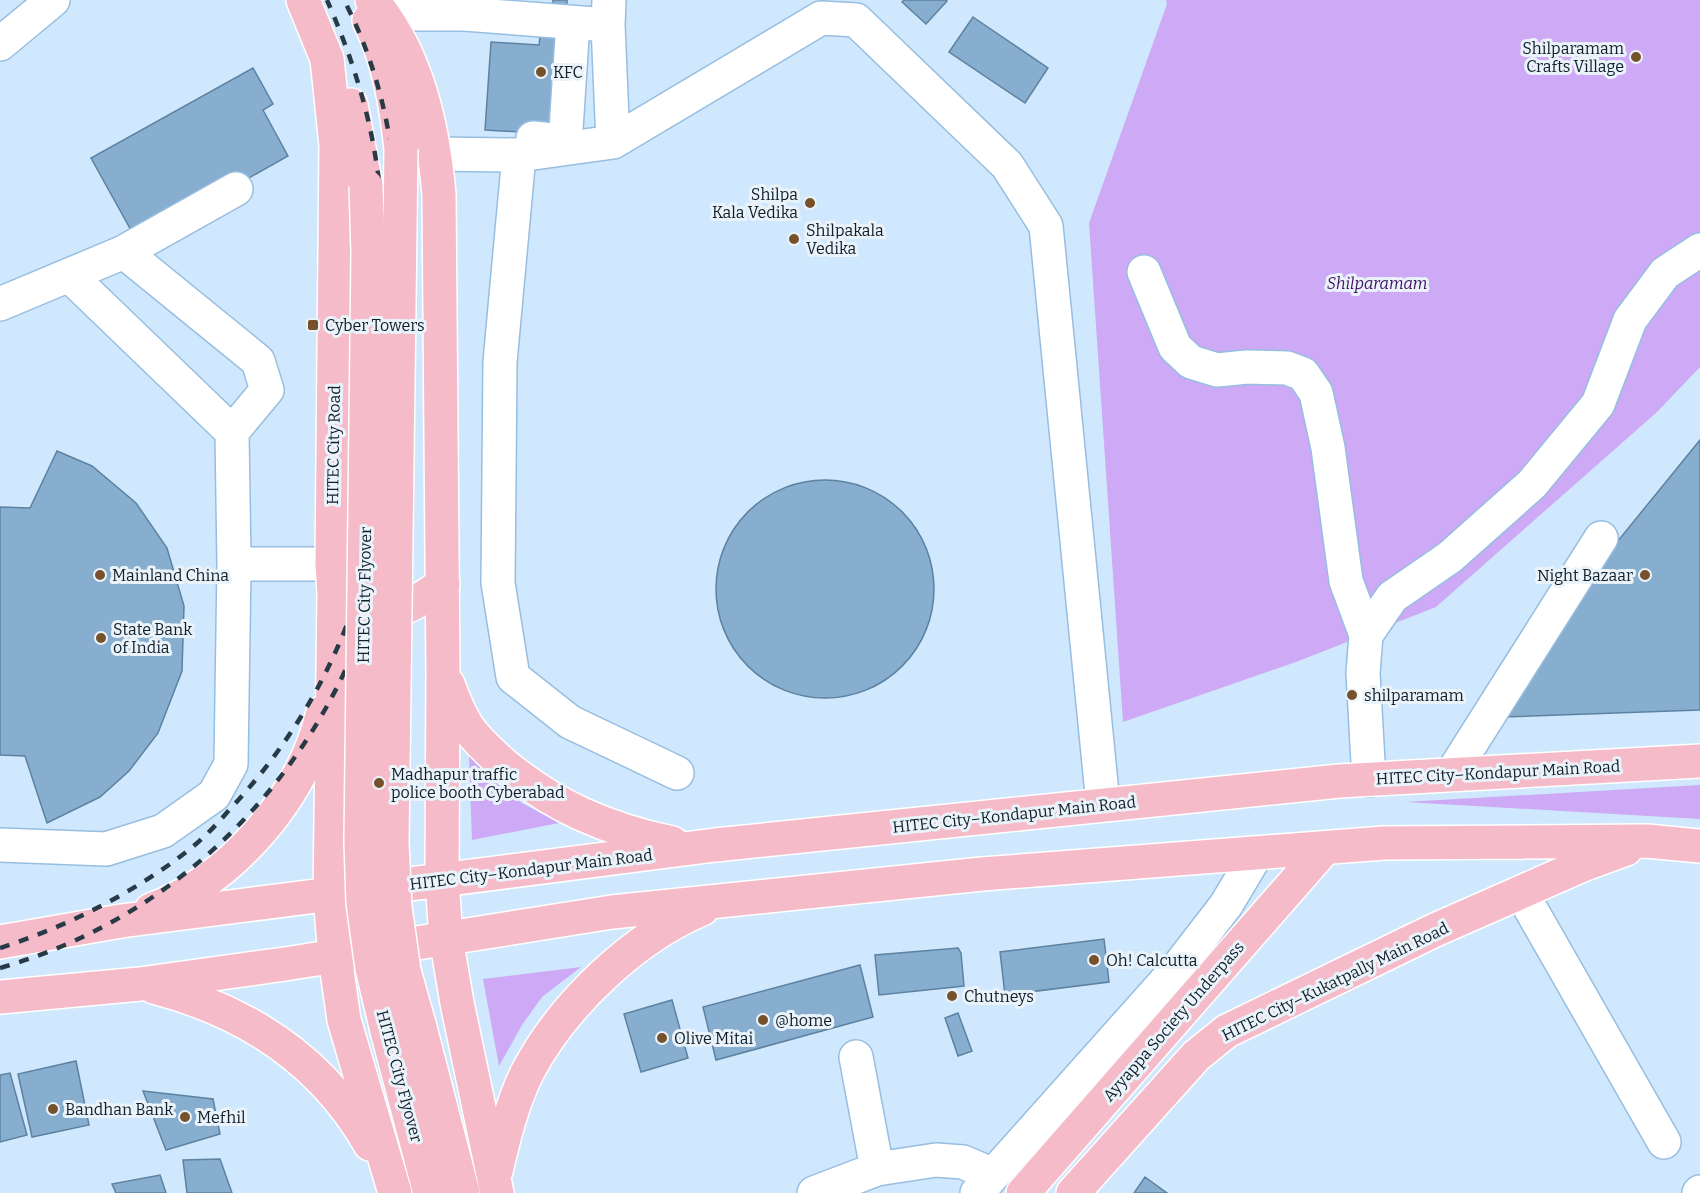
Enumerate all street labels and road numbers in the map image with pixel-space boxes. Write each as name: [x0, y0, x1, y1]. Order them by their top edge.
street label: HITEC City Road: [323, 385, 344, 505]
street label: HITEC City Flyover: [354, 527, 375, 663]
street label: HITEC City–Kondapur Main Road: [1375, 757, 1621, 788]
street label: HITEC City–Kondapur Main Road: [891, 792, 1137, 837]
street label: HITEC City–Kondapur Main Road: [408, 845, 654, 894]
street label: HITEC City–Kukatpally Main Road: [1219, 918, 1452, 1045]
street label: Ayyappa Society Underpass: [1099, 938, 1248, 1105]
street label: HITEC City Flyover: [373, 1008, 426, 1144]

